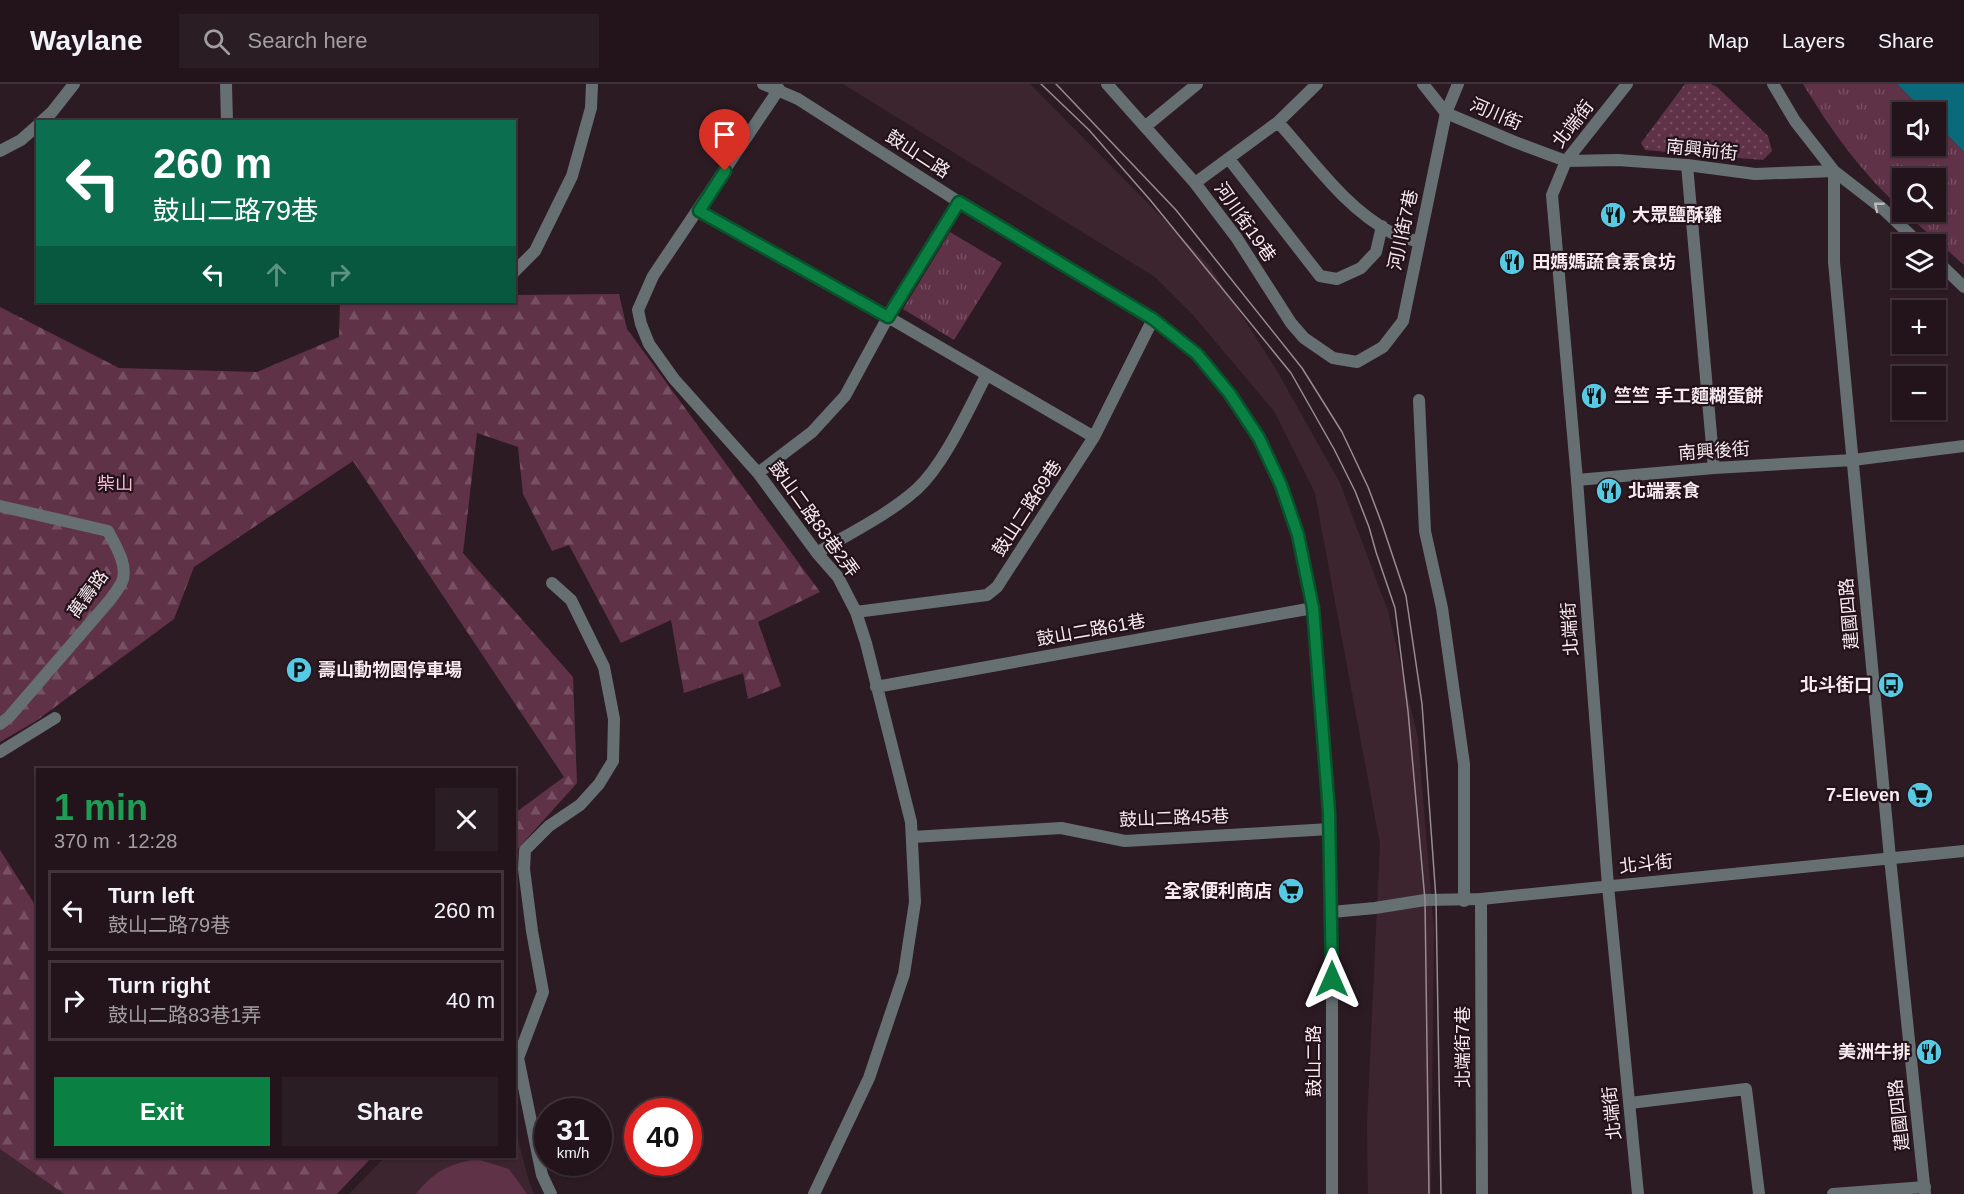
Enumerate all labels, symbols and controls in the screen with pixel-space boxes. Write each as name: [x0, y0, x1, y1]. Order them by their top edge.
search box: [179, 14, 599, 68]
text: Waylane: [30, 25, 143, 56]
icon: search: [200, 25, 233, 58]
text: Search here: [248, 28, 367, 53]
text: Map: [1708, 29, 1749, 52]
text: Layers: [1782, 29, 1845, 52]
text: Share: [1878, 29, 1934, 52]
street label: 河川街: [1467, 94, 1525, 134]
street label: 北端街: [1548, 97, 1598, 151]
map controls: [1892, 102, 1946, 420]
button: sound: [1892, 102, 1946, 156]
pin: [699, 109, 750, 171]
icon: arrive: [708, 118, 741, 151]
street label: 鼓山二路: [882, 126, 954, 182]
street label: 南興前街: [1665, 136, 1739, 164]
text: 260 m: [153, 140, 272, 187]
icon: left: [54, 144, 132, 222]
button: search: [1892, 168, 1946, 222]
street label: 河川街19巷: [1210, 179, 1280, 265]
street label: 河川街7巷: [1385, 188, 1421, 272]
text: 鼓山二路79巷: [153, 196, 318, 226]
restaurant icon: 大眾鹽酥雞: [1598, 200, 1628, 230]
one-way arrow: [1874, 203, 1885, 214]
place label: 大眾鹽酥雞: [1632, 205, 1722, 225]
button: layers: [1892, 234, 1946, 288]
restaurant icon: 田媽媽蔬食素食坊: [1497, 247, 1527, 277]
place label: 田媽媽蔬食素食坊: [1532, 252, 1676, 272]
icon: left: [197, 258, 230, 291]
icon: ahead: [260, 258, 293, 291]
icon: right: [323, 258, 356, 291]
button: +: [1892, 300, 1946, 354]
button: −: [1892, 366, 1946, 420]
restaurant icon: 竺竺 手工麵糊蛋餅: [1579, 381, 1609, 411]
place label: 竺竺 手工麵糊蛋餅: [1614, 386, 1763, 406]
street label: 南興後街: [1677, 439, 1751, 463]
street label: 鼓山二路69巷: [989, 456, 1065, 560]
street label: 鼓山二路83巷2弄: [765, 457, 863, 581]
park label: 柴山: [97, 474, 133, 494]
restaurant icon: 北端素食: [1594, 476, 1624, 506]
place label: 北端素食: [1628, 481, 1700, 501]
street label: 萬壽路: [64, 566, 112, 622]
street label: 建國四路: [1836, 577, 1862, 651]
street label: 北端街: [1558, 601, 1582, 657]
street label: 鼓山二路61巷: [1035, 611, 1147, 649]
parking icon: 壽山動物園停車場: [284, 655, 314, 685]
place label: 壽山動物園停車場: [318, 660, 462, 680]
bus stop icon: 北斗街口: [1876, 670, 1906, 700]
place label: 北斗街口: [1800, 675, 1872, 695]
supermarket icon: 7-Eleven: [1905, 780, 1935, 810]
place label: 7-Eleven: [1826, 785, 1900, 805]
text: 1 min: [54, 787, 148, 828]
button: close: [435, 788, 498, 851]
street label: 鼓山二路45巷: [1119, 806, 1229, 830]
text: 370 m · 12:28: [54, 830, 177, 852]
street label: 北斗街: [1618, 851, 1674, 877]
supermarket icon: 全家便利商店: [1276, 876, 1306, 906]
place label: 全家便利商店: [1164, 881, 1272, 901]
text: Turn left: [108, 883, 194, 908]
icon: left: [57, 894, 90, 927]
text: 260 m: [434, 898, 495, 923]
text: 鼓山二路79巷: [108, 914, 230, 936]
position arrow: [1300, 947, 1364, 1011]
text: Turn right: [108, 973, 210, 998]
icon: right: [57, 984, 90, 1017]
text: 40 m: [446, 988, 495, 1013]
text: 鼓山二路83巷1弄: [108, 1004, 261, 1026]
street label: 北端街7巷: [1453, 1006, 1473, 1088]
street label: 鼓山二路: [1304, 1025, 1324, 1097]
restaurant icon: 美洲牛排: [1914, 1037, 1944, 1067]
place label: 美洲牛排: [1838, 1042, 1910, 1062]
button: Exit: [54, 1077, 270, 1146]
button: Share: [282, 1077, 498, 1146]
street label: 建國四路: [1885, 1078, 1913, 1152]
street label: 北端街: [1599, 1085, 1625, 1141]
speed limit sign: 40: [624, 1098, 702, 1176]
text: 31: [556, 1113, 590, 1146]
text: km/h: [557, 1144, 589, 1161]

